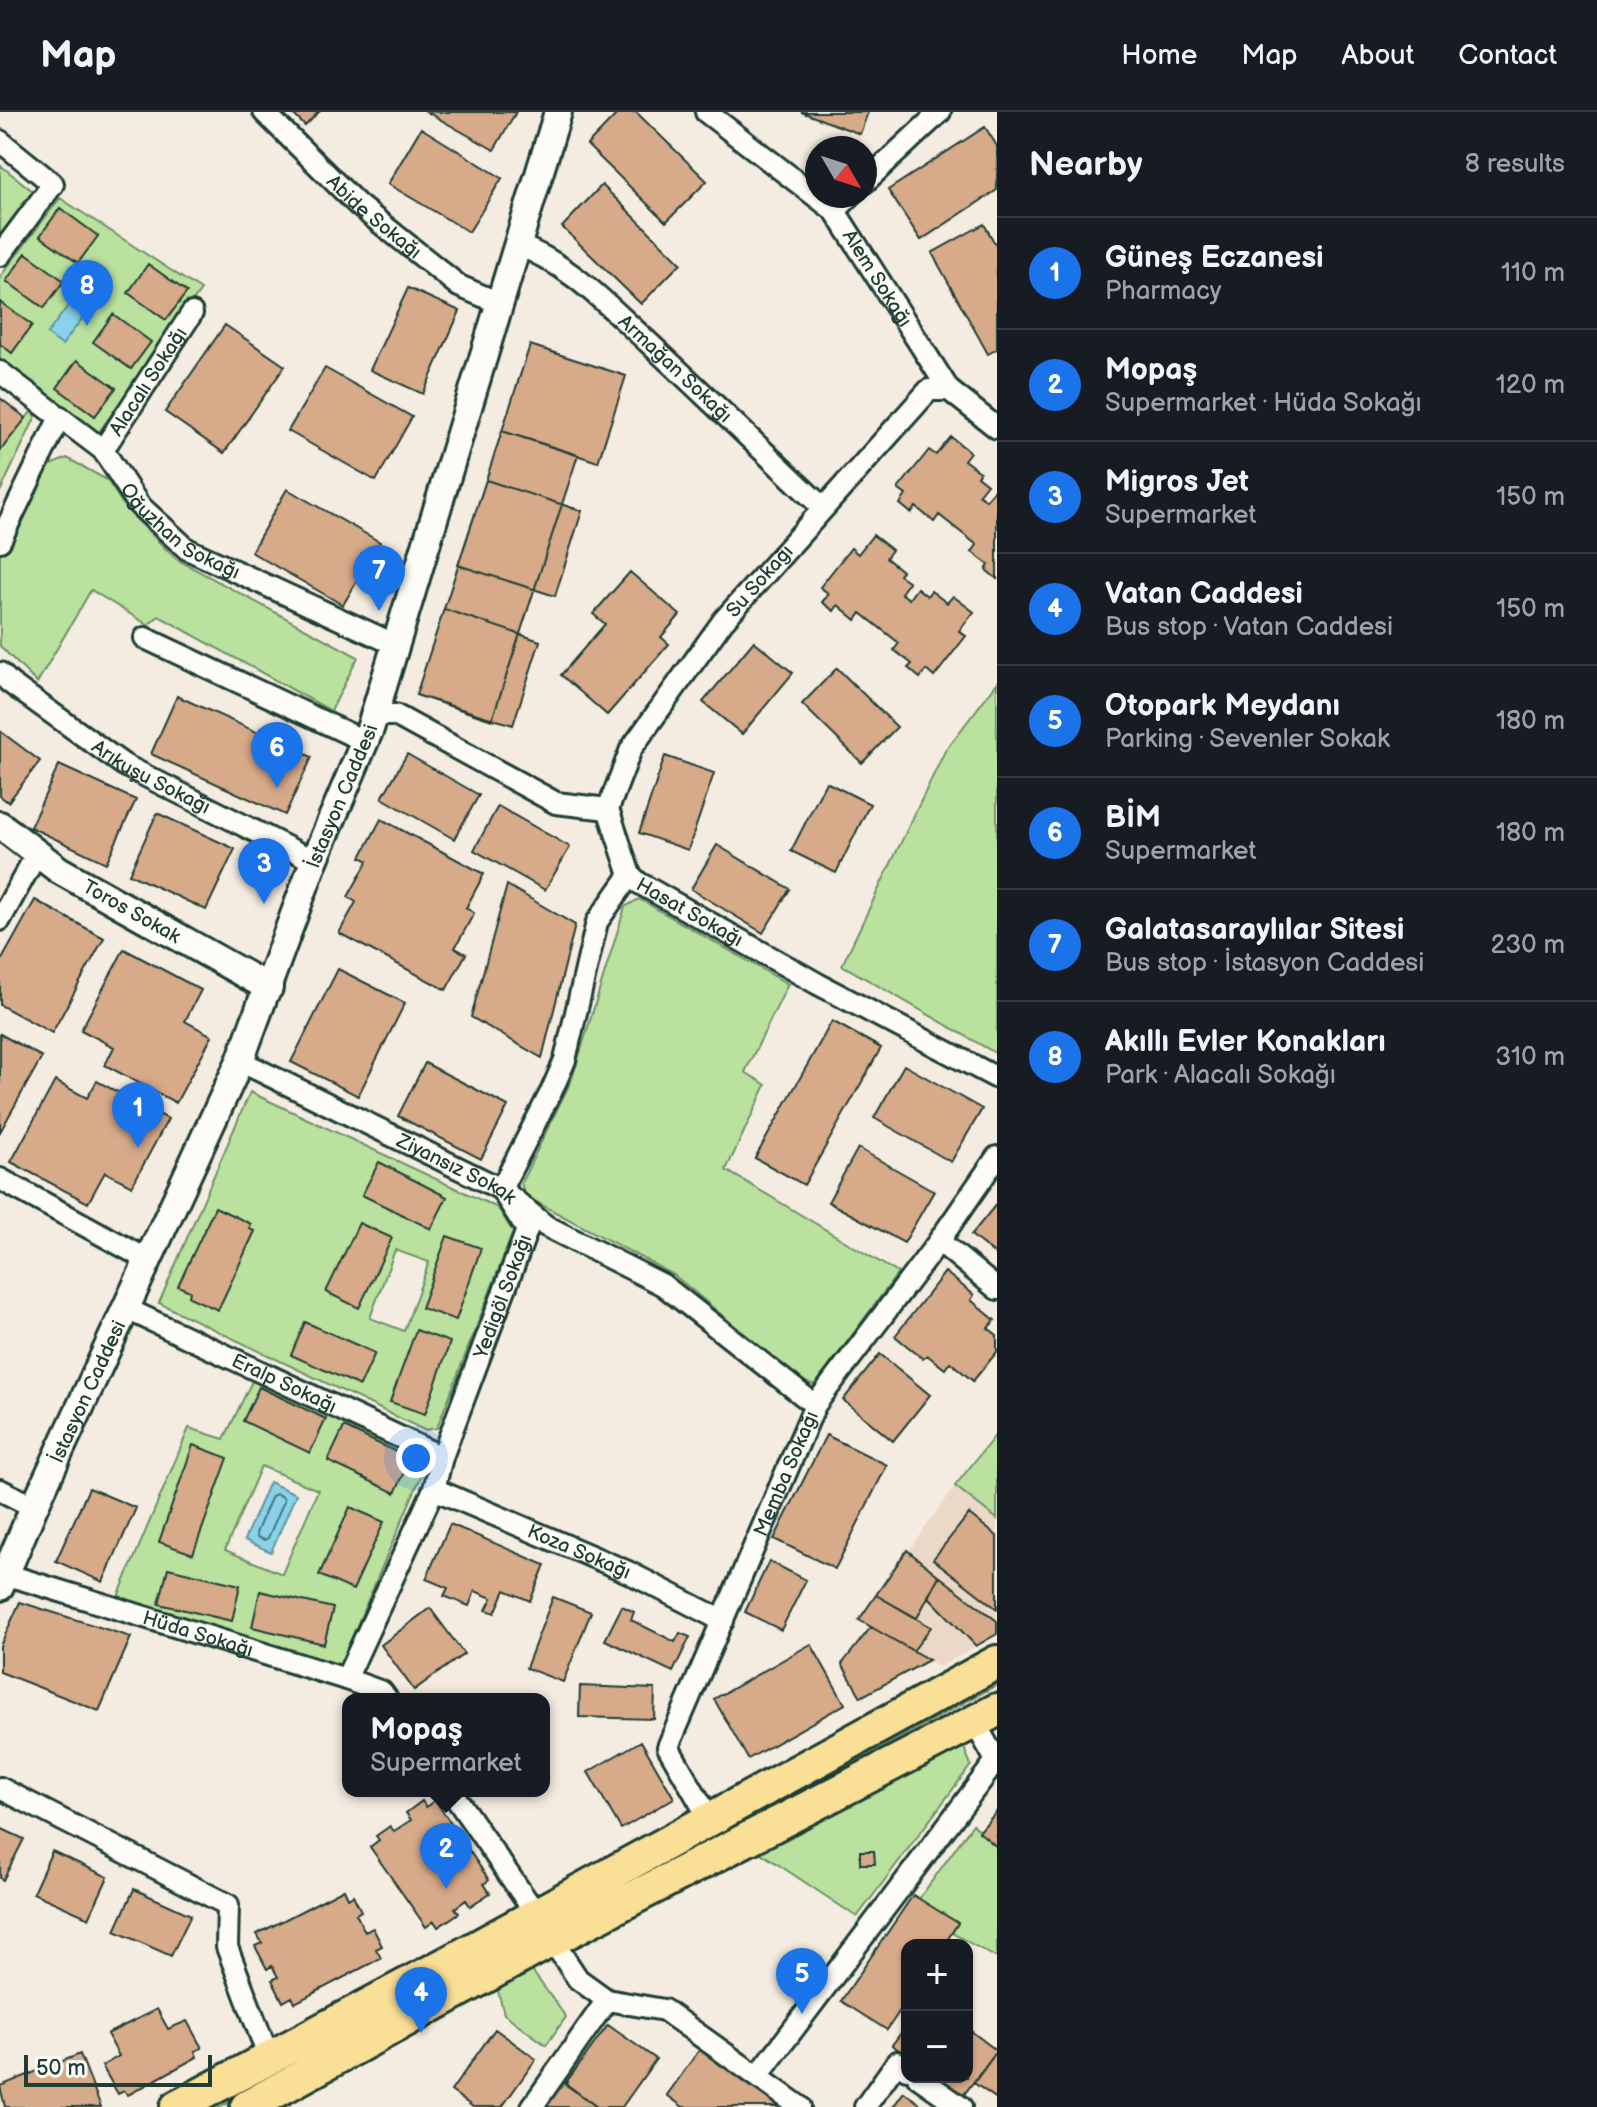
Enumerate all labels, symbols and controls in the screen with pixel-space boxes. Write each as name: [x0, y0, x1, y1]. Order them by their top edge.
text: Map: [40, 33, 116, 78]
text: Home: [1121, 39, 1197, 72]
text: Map: [1241, 39, 1298, 72]
text: About: [1342, 39, 1414, 72]
text: Contact: [1458, 39, 1557, 72]
north arrow: [805, 136, 877, 208]
text: Nearby: [1029, 144, 1143, 185]
text: 8 results: [1465, 149, 1565, 180]
street label: Abide Sokağı: [321, 170, 426, 264]
street label: Alem Sokağı: [837, 225, 917, 332]
text: Güneş Eczanesi: [1105, 240, 1324, 276]
text: 1: [1050, 258, 1060, 289]
text: 110 m: [1501, 258, 1565, 289]
pin: 8: [61, 260, 113, 326]
text: Pharmacy: [1105, 276, 1221, 307]
street label: Armağan Sokağı: [613, 310, 737, 428]
street label: Alacalı Sokağı: [104, 323, 193, 441]
text: Mopaş: [1105, 352, 1197, 388]
text: 2: [1047, 370, 1063, 401]
text: 120 m: [1496, 370, 1565, 401]
text: Supermarket · Hüda Sokağı: [1105, 388, 1422, 419]
text: Migros Jet: [1105, 464, 1249, 500]
street label: Oğuzhan Sokağı: [115, 479, 244, 585]
text: 3: [1047, 482, 1063, 513]
text: 150 m: [1496, 482, 1565, 513]
text: Supermarket: [1105, 500, 1256, 531]
street label: Su Sokağı: [721, 540, 798, 622]
pin: 7: [353, 545, 405, 611]
text: Vatan Caddesi: [1105, 576, 1303, 612]
text: 4: [1047, 594, 1063, 625]
text: 150 m: [1496, 594, 1565, 625]
text: Bus stop · Vatan Caddesi: [1105, 612, 1393, 643]
text: Otopark Meydanı: [1105, 688, 1340, 724]
text: 5: [1047, 706, 1063, 737]
text: 180 m: [1496, 706, 1565, 737]
pin: 6: [251, 722, 303, 788]
street label: İstasyon Caddesi: [300, 722, 384, 872]
text: Parking · Sevenler Sokak: [1105, 724, 1390, 755]
street label: Arıkuşu Sokağı: [87, 735, 214, 820]
text: BİM: [1105, 800, 1161, 836]
text: 6: [1047, 818, 1063, 849]
text: 180 m: [1496, 818, 1565, 849]
text: Supermarket: [1105, 836, 1256, 867]
pin: 3: [238, 838, 290, 904]
street label: Hasat Sokağı: [632, 873, 747, 952]
street label: Toros Sokak: [78, 875, 185, 949]
text: Galatasaraylılar Sitesi: [1105, 912, 1404, 948]
text: 7: [1048, 930, 1062, 961]
text: 230 m: [1490, 930, 1565, 961]
text: Bus stop · İstasyon Caddesi: [1105, 948, 1424, 979]
text: Akıllı Evler Konakları: [1105, 1024, 1386, 1060]
text: 8: [1047, 1042, 1063, 1073]
text: 310 m: [1495, 1042, 1565, 1073]
text: Park · Alacalı Sokağı: [1105, 1060, 1336, 1091]
pin: 1: [112, 1082, 164, 1148]
street label: Ziyansız Sokak: [392, 1128, 521, 1210]
street label: Yedigöl Sokağı: [469, 1231, 537, 1363]
street label: İstasyon Caddesi: [44, 1317, 131, 1467]
street label: Eralp Sokağı: [228, 1349, 340, 1419]
street label: Memba Sokağı: [749, 1408, 824, 1540]
your location: [396, 1438, 436, 1478]
street label: Koza Sokağı: [524, 1519, 634, 1585]
street label: Hüda Sokağı: [140, 1606, 256, 1663]
popup: [342, 1693, 550, 1797]
text: Mopaş: [370, 1712, 462, 1748]
text: Supermarket: [370, 1748, 522, 1779]
pin: 2: [420, 1823, 472, 1889]
map controls: [901, 1939, 973, 2083]
button: +: [901, 1939, 973, 2011]
pin: 5: [776, 1948, 828, 2014]
pin: 4: [395, 1967, 447, 2033]
button: −: [901, 2011, 973, 2083]
scale bar: [24, 2051, 212, 2087]
text: 50 m: [36, 2055, 86, 2082]

